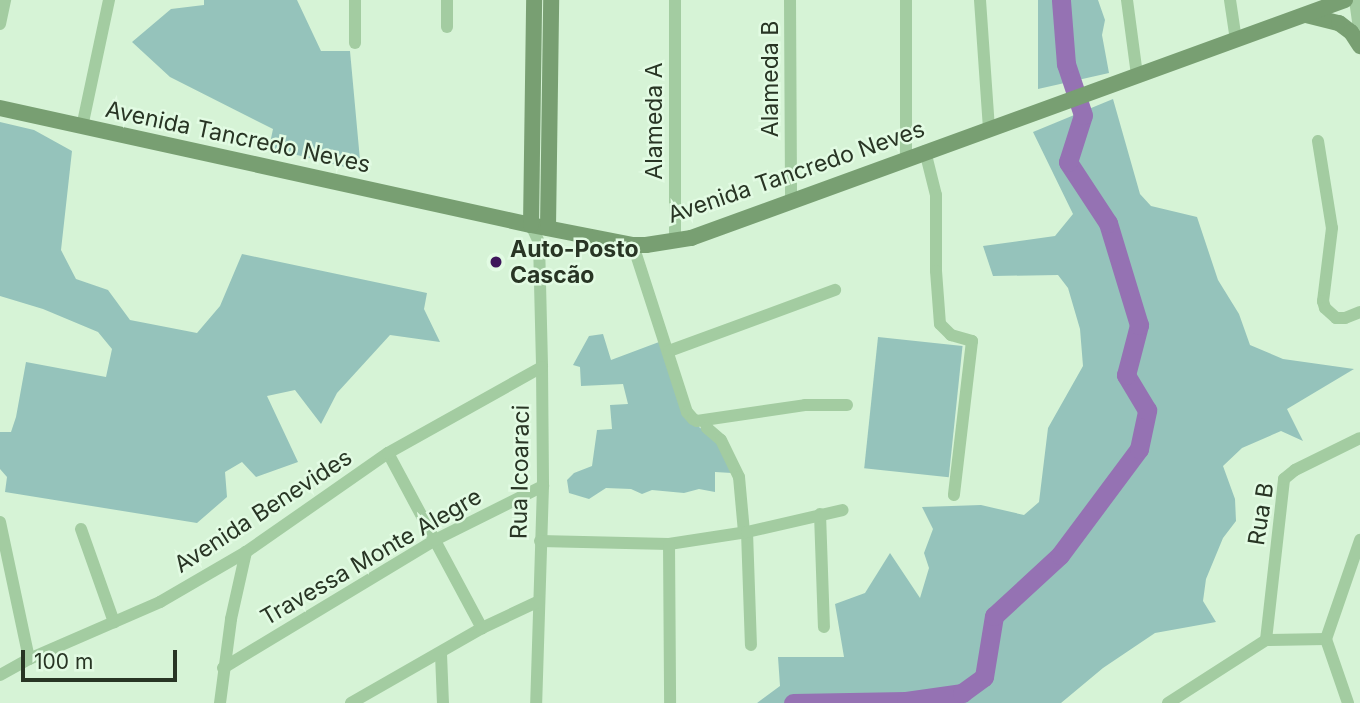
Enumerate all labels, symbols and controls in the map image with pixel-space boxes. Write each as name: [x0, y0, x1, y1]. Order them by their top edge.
street label: Alameda B: [756, 21, 784, 137]
street label: Alameda A: [640, 62, 668, 180]
street label: Avenida Tancredo Neves: [103, 95, 373, 179]
street label: Avenida Tancredo Neves: [664, 115, 928, 229]
place label: Auto-Posto Cascão: [510, 235, 639, 289]
marker: Auto-Posto Cascão: [488, 254, 504, 270]
street label: Rua Icoaraci: [505, 405, 535, 539]
street label: Avenida Benevides: [169, 443, 357, 579]
street label: Rua B: [1242, 481, 1280, 547]
street label: Travessa Monte Alegre: [256, 482, 486, 632]
scale bar: [24, 636, 180, 680]
text: 100 m: [34, 649, 93, 674]

